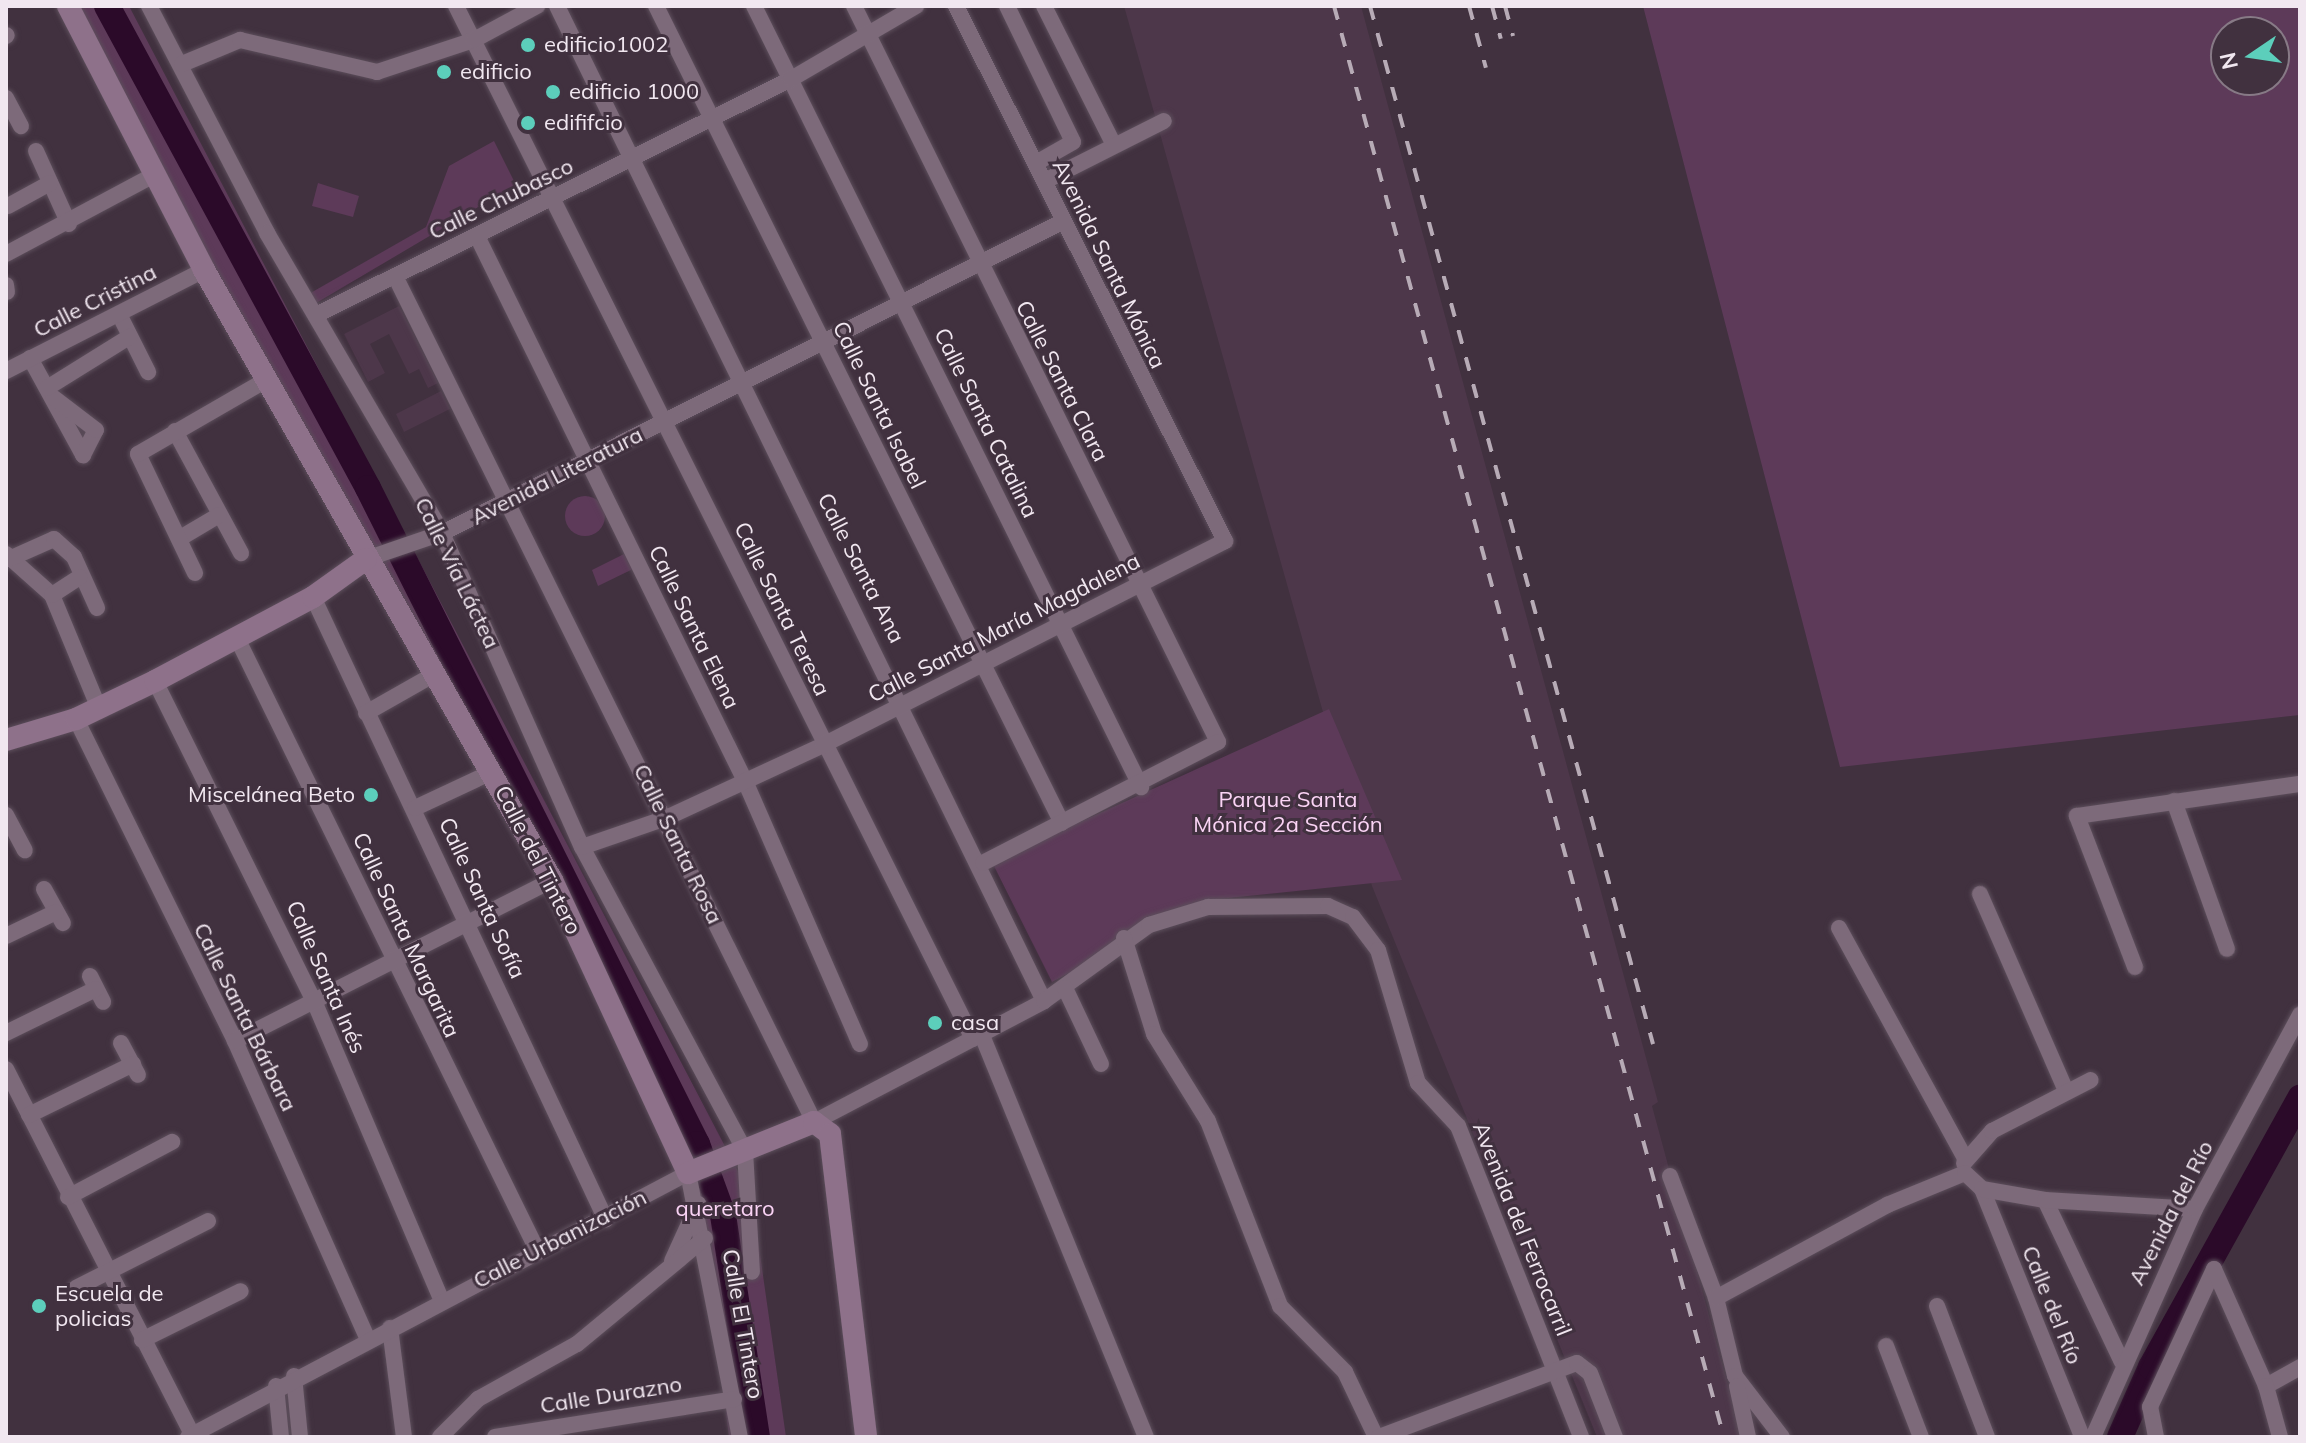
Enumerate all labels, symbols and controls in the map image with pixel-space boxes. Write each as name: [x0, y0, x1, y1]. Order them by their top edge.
north arrow: [2210, 16, 2290, 96]
place label: edificio1002: [544, 32, 669, 58]
marker: edificio1002: [519, 36, 537, 54]
text: N: [2213, 50, 2244, 72]
place label: edificio: [460, 59, 532, 85]
marker: edificio: [435, 63, 453, 81]
place label: edificio 1000: [569, 79, 699, 105]
marker: edificio 1000: [544, 83, 562, 101]
place label: edififcio: [544, 110, 623, 136]
marker: edififcio: [519, 114, 537, 132]
street label: Calle Chubasco: [425, 153, 577, 245]
street label: Avenida Santa Mónica: [1047, 155, 1171, 373]
street label: Calle Cristina: [29, 259, 161, 343]
street label: Calle Santa Clara: [1010, 296, 1114, 466]
street label: Calle Santa Isabel: [827, 317, 931, 493]
street label: Calle Santa Catalina: [929, 324, 1043, 522]
street label: Avenida Literatura: [467, 421, 647, 531]
street label: Calle Santa Ana: [812, 489, 910, 647]
street label: Calle Vía Láctea: [409, 493, 505, 653]
street label: Calle Santa Teresa: [728, 518, 836, 700]
street label: Calle Santa Elena: [643, 541, 745, 713]
street label: Calle Santa María Magdalena: [864, 548, 1144, 708]
street label: Calle Santa Rosa: [628, 760, 728, 928]
street label: Calle del Tintero: [489, 781, 587, 939]
place label: Miscelánea Beto: [188, 782, 355, 808]
marker: Miscelánea Beto: [362, 786, 380, 804]
park label: Parque Santa Mónica 2a Sección: [1193, 786, 1383, 838]
street label: Calle Santa Sofía: [433, 813, 531, 983]
street label: Calle Santa Margarita: [347, 828, 465, 1042]
street label: Calle Santa Inés: [281, 897, 371, 1057]
street label: Calle Santa Bárbara: [188, 919, 302, 1115]
place label: casa: [951, 1010, 999, 1036]
marker: casa: [926, 1014, 944, 1032]
street label: Avenida del Ferrocarril: [1467, 1118, 1577, 1340]
street label: Avenida del Río: [2123, 1136, 2219, 1290]
street label: Calle Urbanización: [469, 1184, 651, 1294]
park label: queretaro: [676, 1196, 774, 1222]
street label: Calle del Río: [2016, 1242, 2088, 1368]
street label: Calle El Tintero: [717, 1247, 769, 1401]
place label: Escuela de policias: [55, 1280, 164, 1332]
marker: Escuela de policias: [30, 1297, 48, 1315]
street label: Calle Durazno: [538, 1371, 684, 1419]

